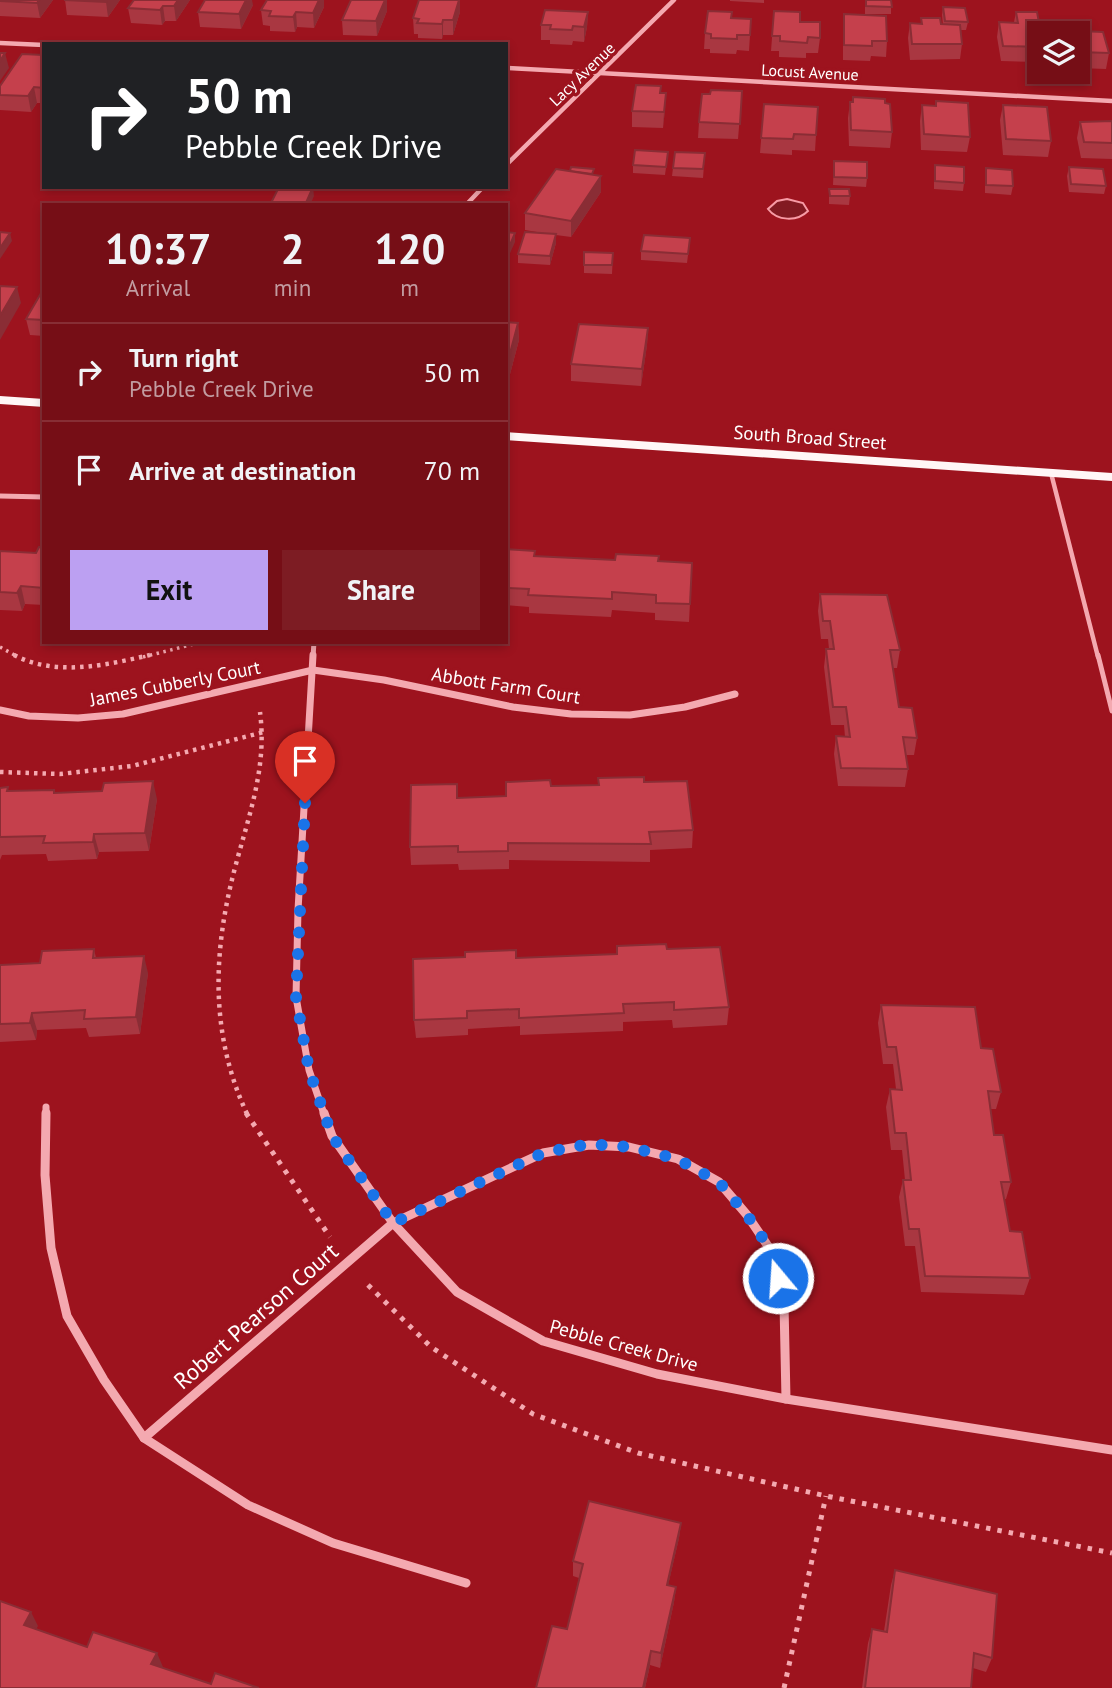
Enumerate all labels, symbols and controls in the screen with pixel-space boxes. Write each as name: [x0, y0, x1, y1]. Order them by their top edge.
map controls: [1027, 21, 1090, 84]
button: layers: [1027, 21, 1090, 84]
street label: Lacy Avenue: [545, 38, 619, 110]
street label: Locust Avenue: [761, 59, 859, 85]
text: 50 m: [185, 63, 292, 127]
icon: right: [70, 70, 161, 161]
text: Pebble Creek Drive: [185, 125, 442, 167]
text: 10:37: [105, 221, 211, 276]
text: 2: [281, 221, 304, 276]
text: 120: [374, 221, 445, 276]
text: Arrival: [126, 273, 190, 302]
text: min: [274, 273, 311, 302]
text: m: [400, 273, 419, 302]
text: Turn right: [129, 341, 238, 374]
icon: right: [70, 353, 108, 391]
text: 50 m: [424, 356, 480, 389]
text: Pebble Creek Drive: [129, 374, 314, 403]
street label: South Broad Street: [733, 420, 888, 454]
icon: arrive: [70, 451, 108, 489]
text: Arrive at destination: [129, 454, 356, 487]
text: 70 m: [424, 454, 480, 487]
button: Exit: [70, 550, 268, 630]
button: Share: [282, 550, 480, 630]
street label: James Cubberly Court: [87, 655, 263, 712]
street label: Abbott Farm Court: [430, 661, 583, 709]
pin: [275, 731, 335, 803]
icon: arrive: [286, 742, 324, 780]
street label: Robert Pearson Court: [167, 1236, 344, 1395]
position arrow: [741, 1241, 815, 1315]
street label: Pebble Creek Drive: [547, 1314, 701, 1376]

